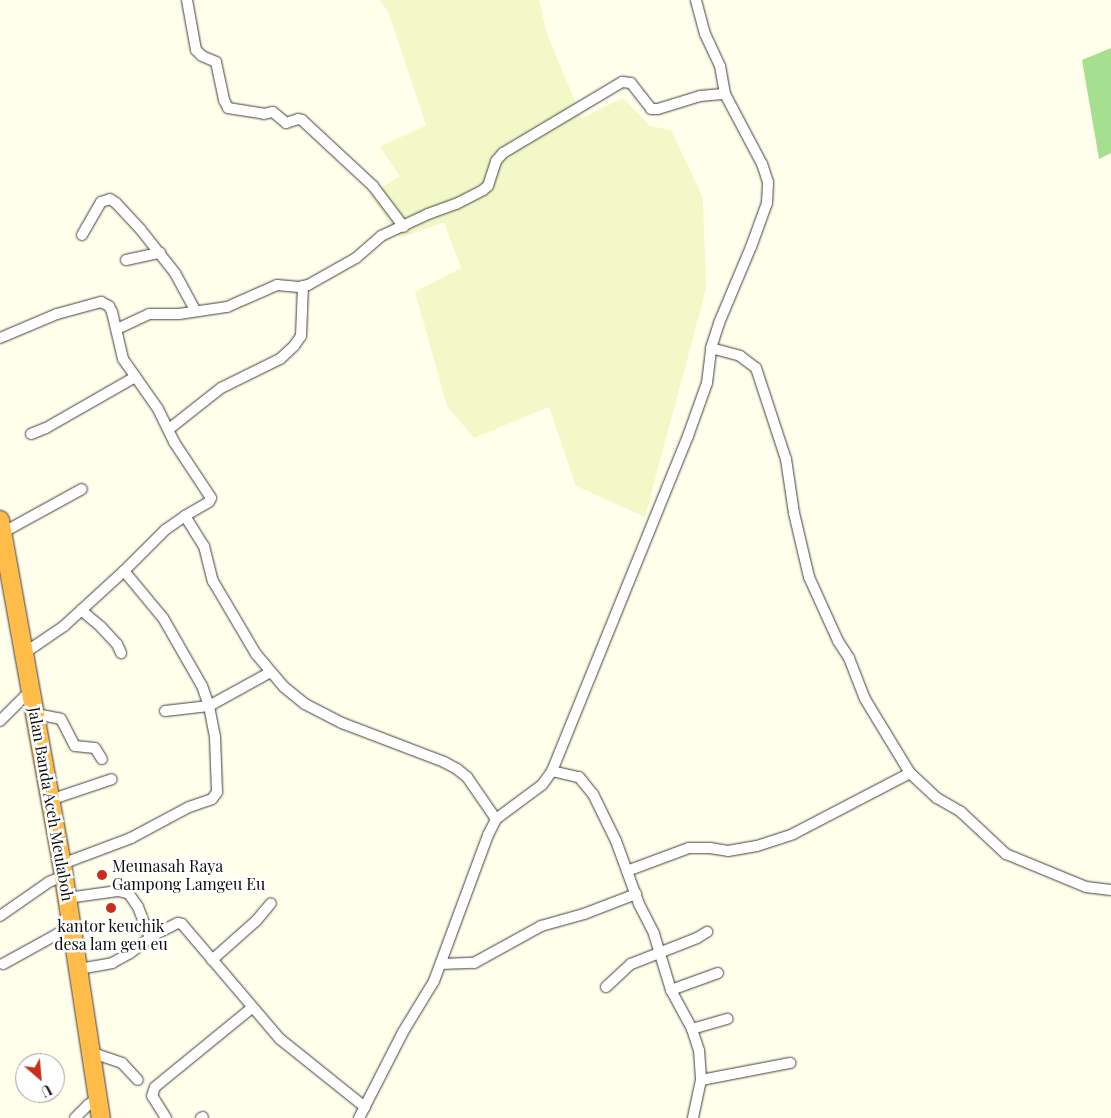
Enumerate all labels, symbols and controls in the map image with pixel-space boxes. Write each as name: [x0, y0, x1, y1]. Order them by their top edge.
street label: Jalan Banda Aceh Meulaboh: [24, 705, 78, 903]
place label: Meunasah Raya Gampong Lamgeu Eu: [112, 856, 265, 894]
marker: Meunasah Raya Gampong Lamgeu Eu: [96, 869, 108, 881]
marker: kantor keuchik desa lam geu eu: [105, 902, 117, 914]
place label: kantor keuchik desa lam geu eu: [54, 916, 168, 954]
north arrow: [15, 1053, 65, 1103]
text: U: [38, 1080, 55, 1102]

